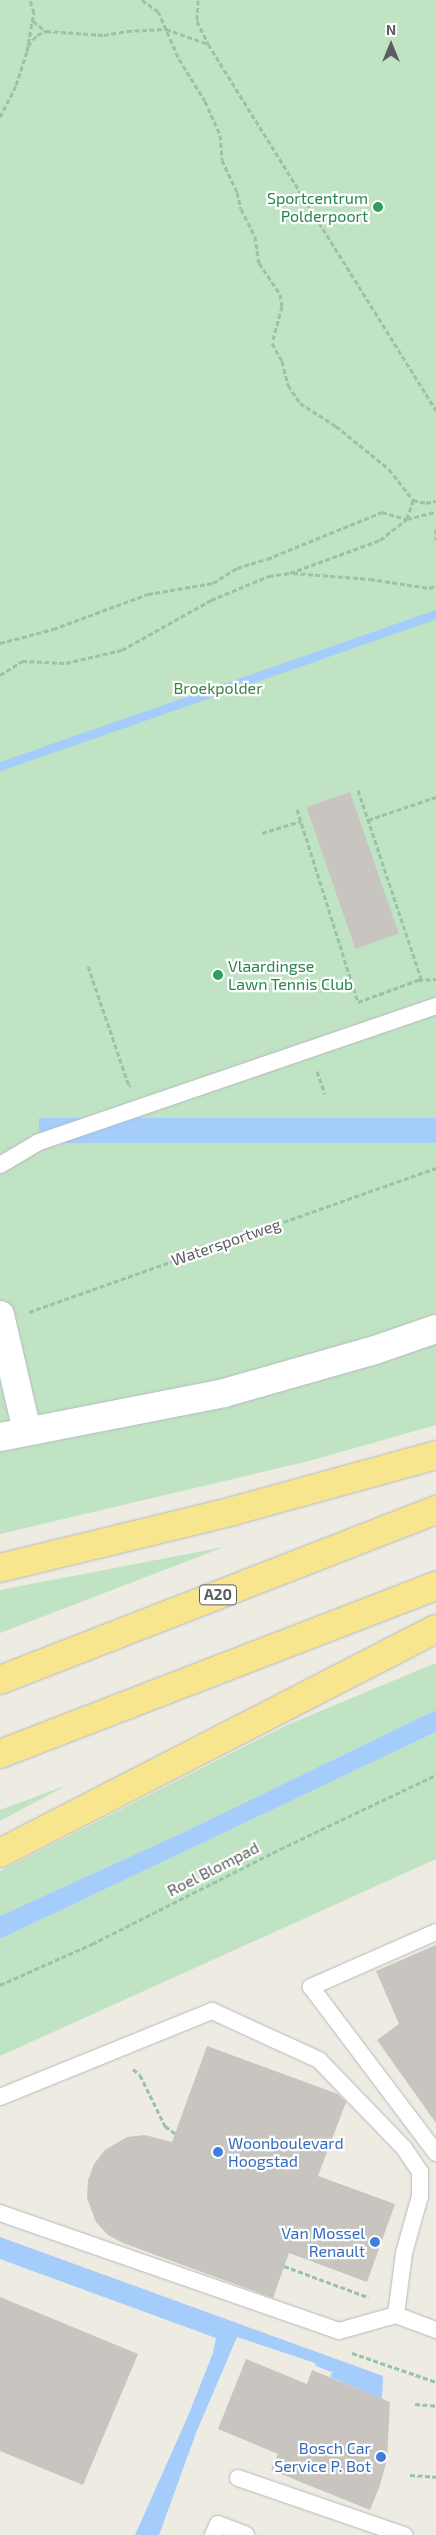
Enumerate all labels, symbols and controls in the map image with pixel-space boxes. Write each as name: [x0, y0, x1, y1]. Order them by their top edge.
north arrow: [366, 20, 416, 70]
text: N: [386, 21, 396, 38]
place label: Sportcentrum Polderpoort: [267, 188, 368, 226]
marker: Sportcentrum Polderpoort: [372, 201, 384, 213]
park label: Broekpolder: [173, 678, 263, 698]
place label: Vlaardingse Lawn Tennis Club: [228, 956, 354, 994]
marker: Vlaardingse Lawn Tennis Club: [212, 969, 224, 981]
street label: Watersportweg: [169, 1214, 283, 1270]
road number: A20: [198, 1582, 238, 1608]
street label: Roel Blompad: [164, 1838, 262, 1900]
place label: Woonboulevard Hoogstad: [228, 2133, 344, 2171]
marker: Woonboulevard Hoogstad: [212, 2146, 224, 2158]
place label: Van Mossel Renault: [281, 2223, 365, 2261]
marker: Van Mossel Renault: [369, 2236, 381, 2248]
place label: Bosch Car Service P. Bot: [274, 2438, 371, 2476]
marker: Bosch Car Service P. Bot: [375, 2451, 387, 2463]

